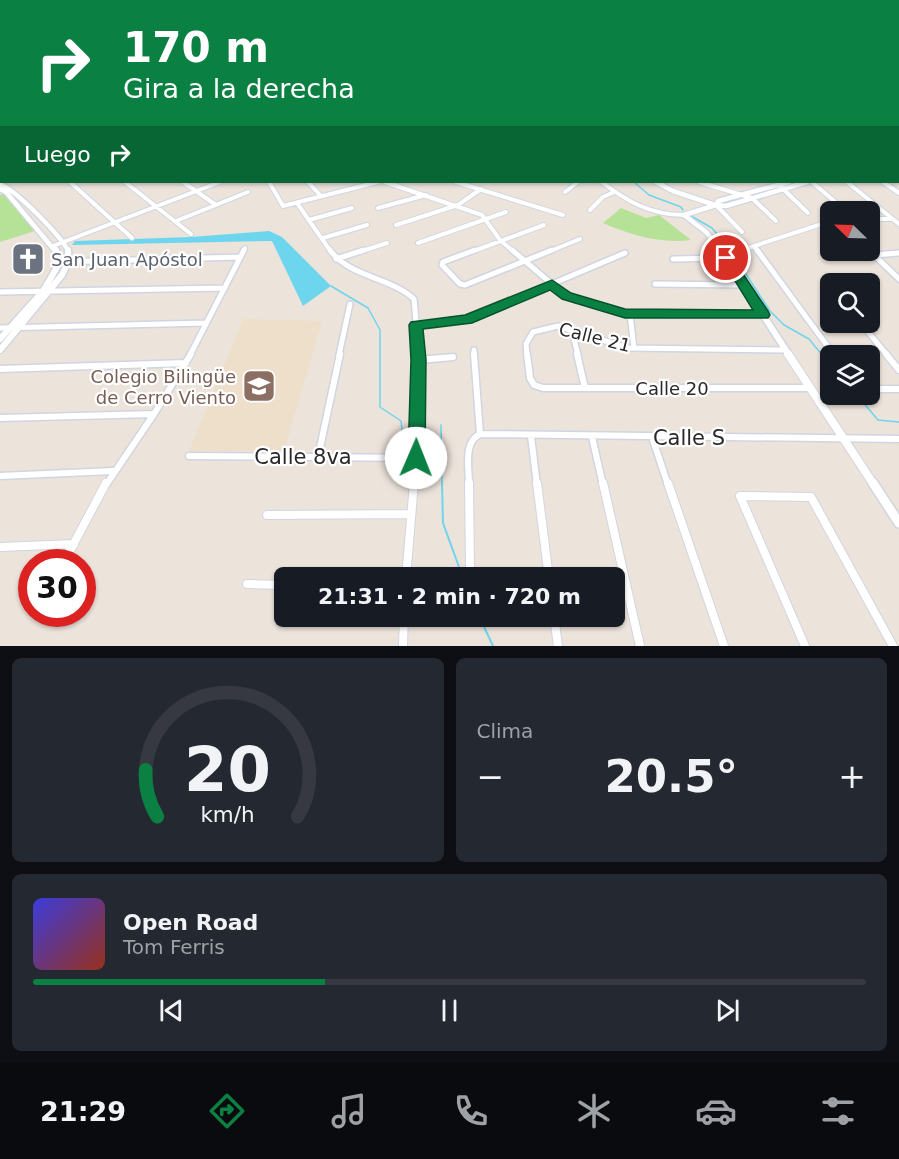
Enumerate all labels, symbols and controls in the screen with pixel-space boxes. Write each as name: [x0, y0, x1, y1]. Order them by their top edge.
text: 170 m: [123, 23, 269, 72]
icon: right: [24, 24, 102, 102]
text: Gira a la derecha: [123, 73, 355, 104]
icon: right: [103, 138, 136, 171]
text: Luego: [24, 142, 91, 167]
north arrow: [820, 201, 880, 261]
map controls: [820, 201, 880, 405]
pin: [700, 232, 751, 283]
church icon: San Juan Apóstol: [10, 241, 46, 277]
icon: arrive: [709, 241, 742, 274]
place label: San Juan Apóstol: [51, 249, 203, 270]
button: search: [820, 273, 880, 333]
street label: Calle 21: [557, 318, 633, 356]
button: layers: [820, 345, 880, 405]
place label: Colegio Bilingüe de Cerro Viento: [91, 366, 236, 408]
school or university icon: Colegio Bilingüe de Cerro Viento: [241, 368, 277, 404]
street label: Calle 20: [635, 378, 709, 399]
position arrow: [384, 426, 448, 490]
street label: Calle S: [653, 426, 725, 450]
street label: Calle 8va: [254, 445, 352, 469]
speed limit sign: 30: [18, 549, 96, 627]
text: 21:31 · 2 min · 720 m: [318, 584, 581, 609]
text: Clima: [477, 719, 533, 743]
text: 20: [184, 733, 271, 806]
text: 20.5°: [604, 750, 738, 803]
text: −: [477, 757, 504, 796]
text: +: [838, 757, 866, 796]
text: km/h: [201, 802, 255, 827]
text: Open Road: [123, 910, 258, 935]
text: Tom Ferris: [123, 935, 225, 959]
icon: previous: [155, 994, 188, 1027]
icon: pause: [433, 994, 466, 1027]
icon: next: [711, 994, 744, 1027]
icon: directions: [206, 1090, 248, 1132]
icon: music: [328, 1090, 370, 1132]
icon: phone: [450, 1090, 492, 1132]
icon: climate: [573, 1090, 615, 1132]
icon: car: [695, 1090, 737, 1132]
icon: filters: [817, 1090, 859, 1132]
text: 21:29: [40, 1096, 126, 1127]

